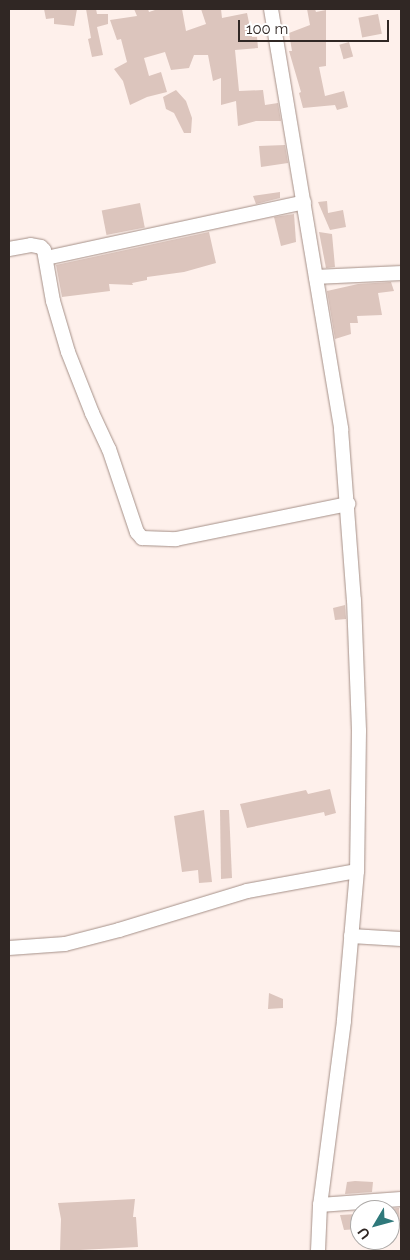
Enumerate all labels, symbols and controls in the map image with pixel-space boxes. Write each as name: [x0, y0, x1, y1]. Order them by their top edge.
scale bar: [240, 10, 391, 42]
text: 100 m: [246, 20, 288, 38]
north arrow: [350, 1200, 400, 1250]
text: U: [354, 1224, 373, 1242]

